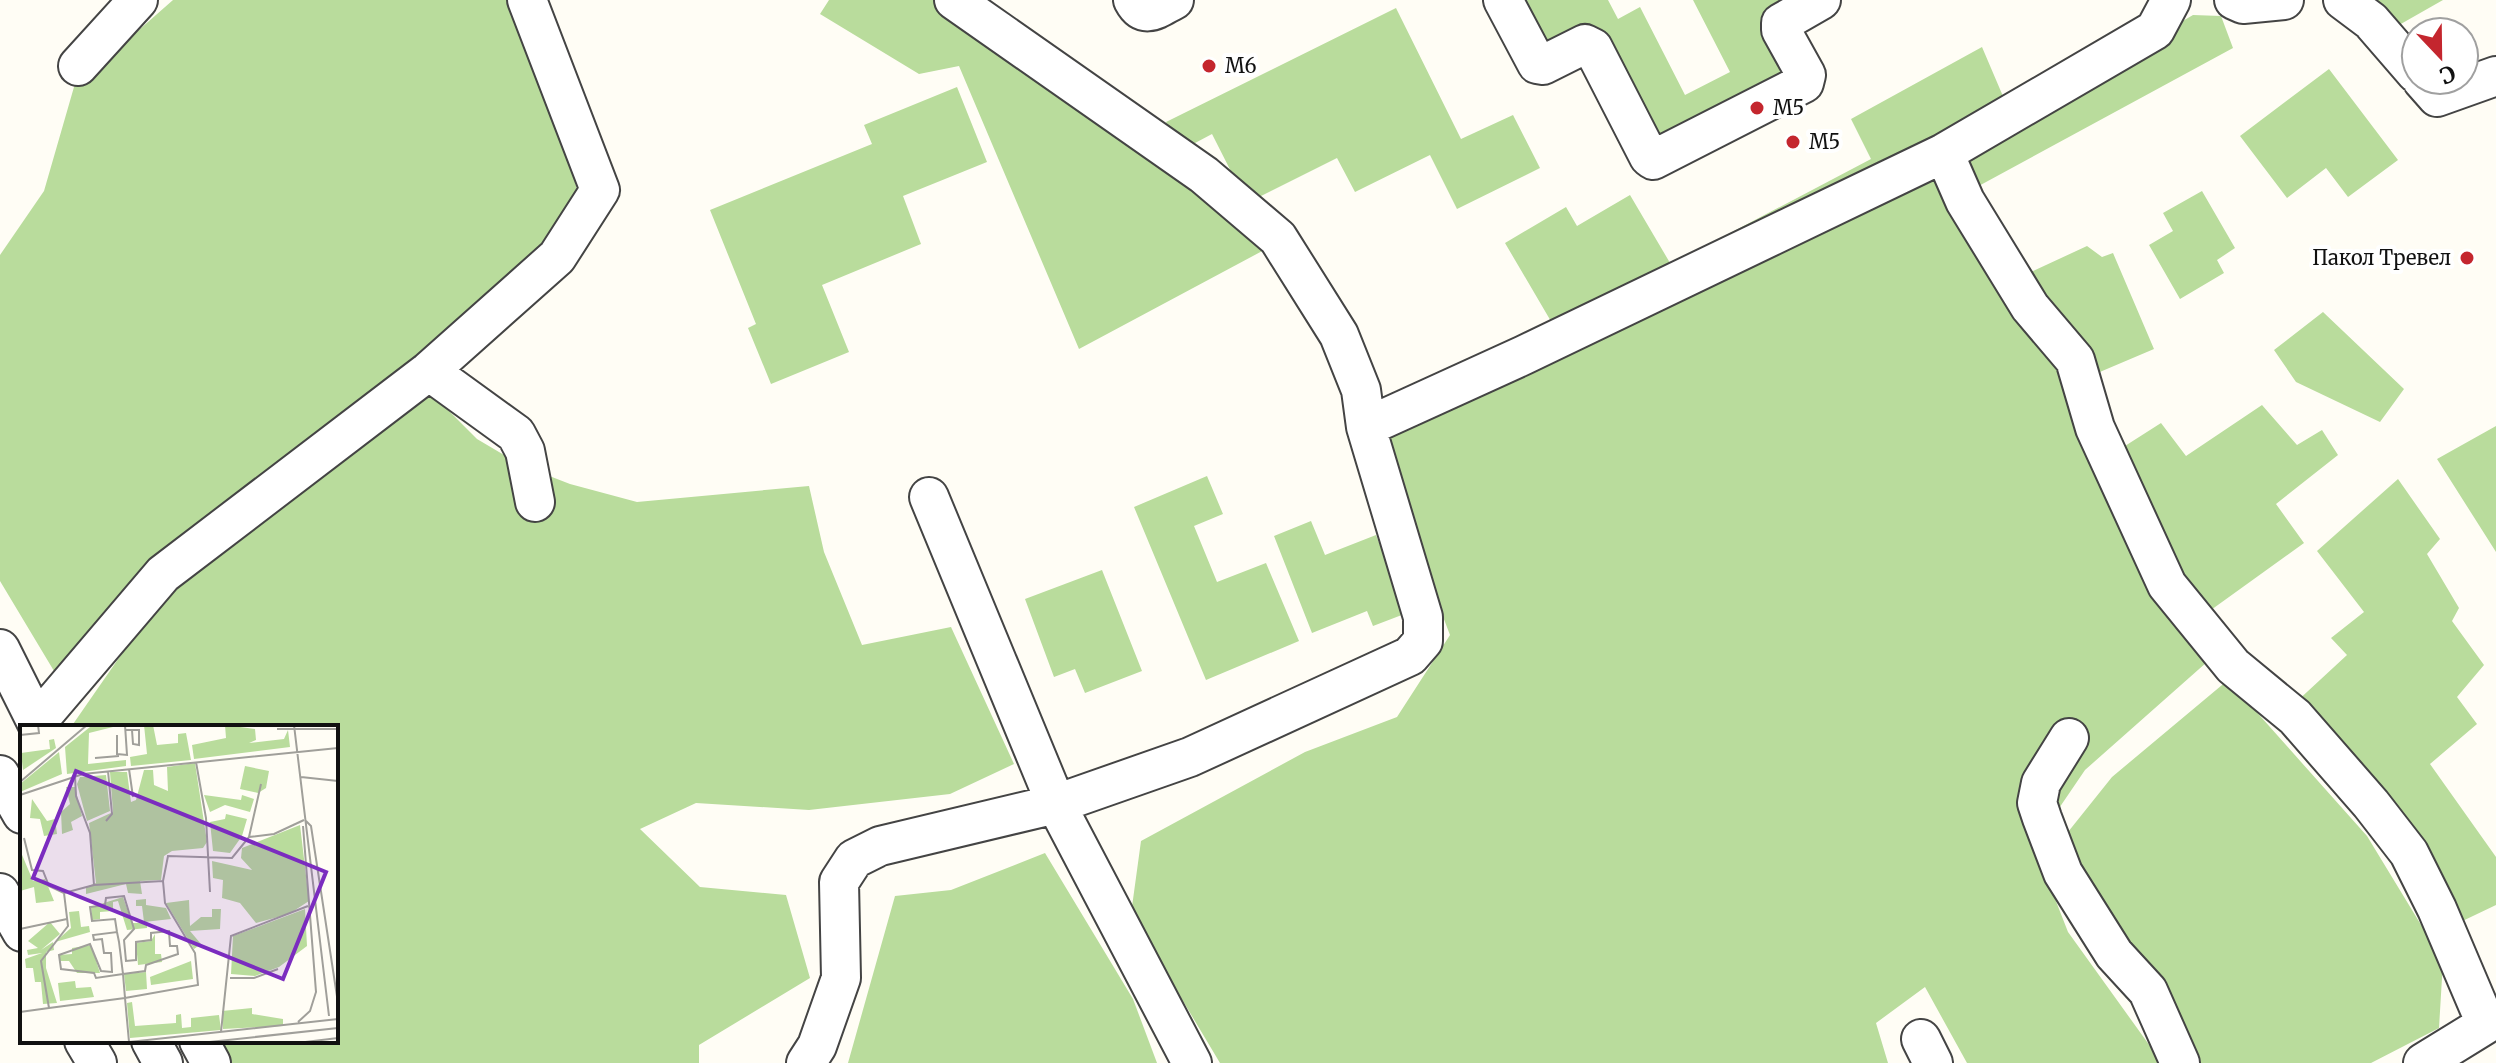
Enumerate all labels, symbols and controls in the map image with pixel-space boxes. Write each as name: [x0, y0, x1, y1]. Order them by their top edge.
north arrow: [2400, 16, 2480, 96]
place label: М6: [1225, 53, 1257, 78]
marker: М6: [1200, 57, 1218, 75]
text: С: [2435, 59, 2460, 90]
place label: М5: [1773, 95, 1804, 120]
marker: М5: [1748, 99, 1766, 117]
place label: M5: [1809, 129, 1840, 154]
marker: M5: [1784, 133, 1802, 151]
place label: Пакол Тревел: [2312, 245, 2451, 270]
marker: Пакол Тревел: [2458, 249, 2476, 267]
inset map: [20, 725, 338, 1043]

